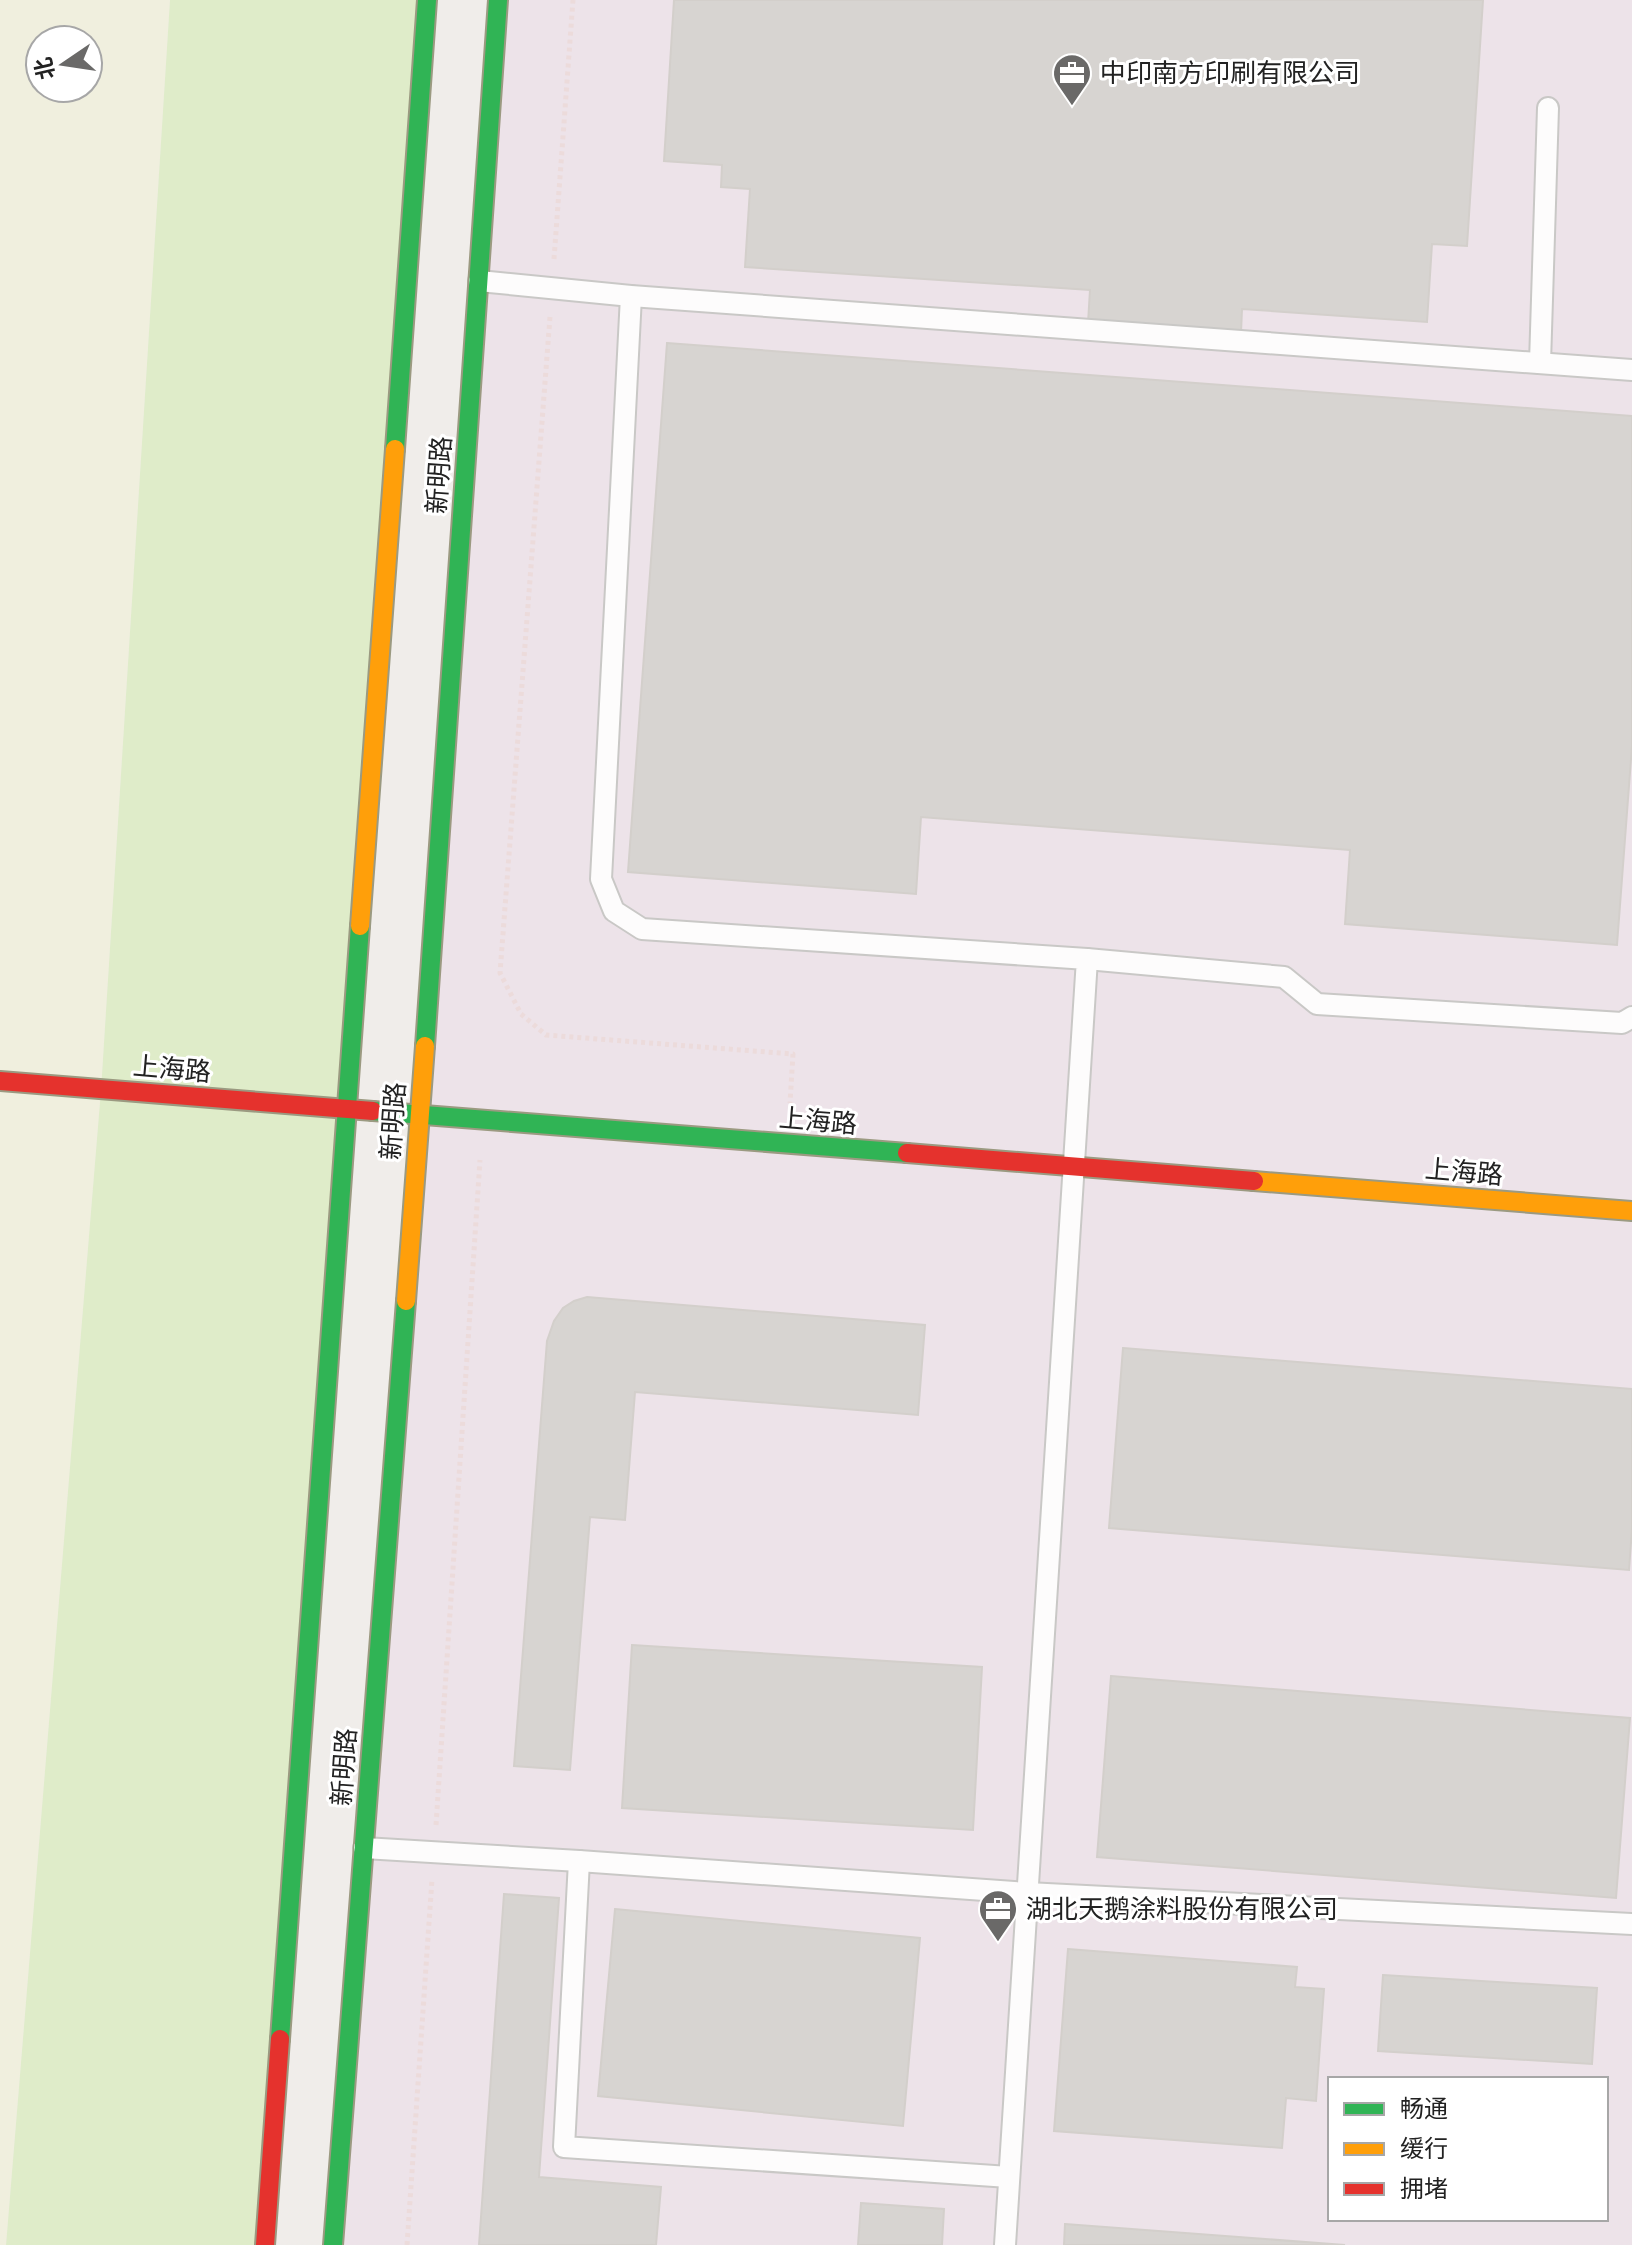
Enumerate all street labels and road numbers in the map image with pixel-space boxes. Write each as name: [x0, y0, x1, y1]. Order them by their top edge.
street label: 新明路: [421, 435, 458, 515]
street label: 上海路: [132, 1051, 212, 1088]
street label: 新明路: [375, 1081, 412, 1161]
street label: 上海路: [778, 1103, 858, 1140]
street label: 上海路: [1424, 1154, 1504, 1191]
street label: 新明路: [326, 1727, 363, 1807]

